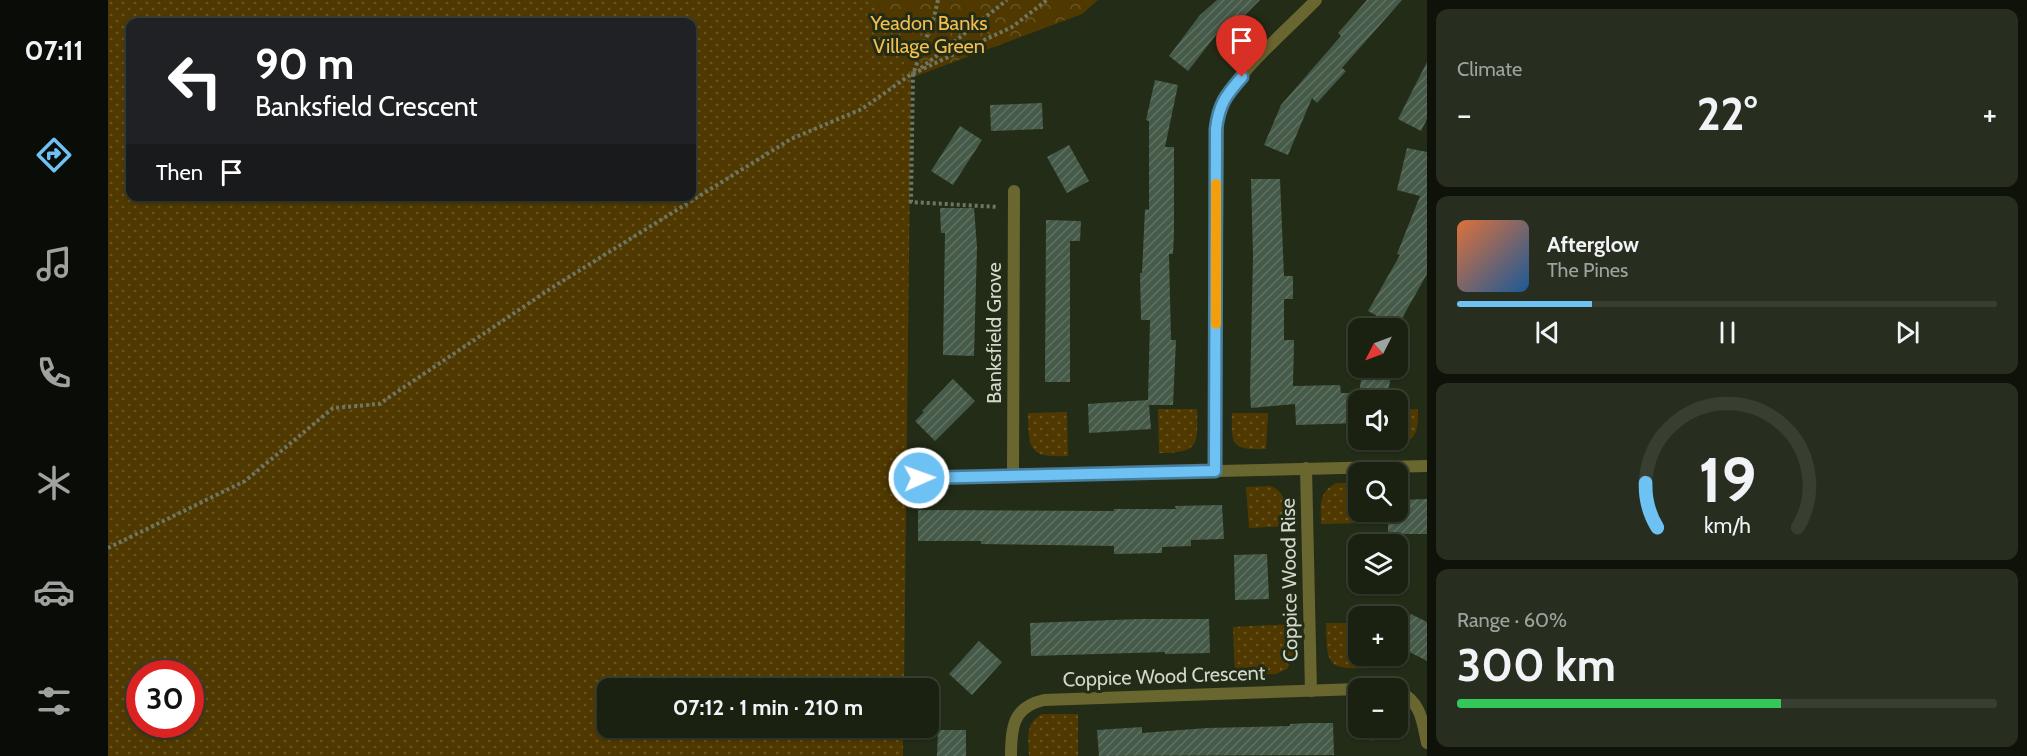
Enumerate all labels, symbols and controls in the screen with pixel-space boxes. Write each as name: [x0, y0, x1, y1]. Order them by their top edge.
park label: Yeadon Banks Village Green: [869, 11, 988, 58]
pin: [1216, 15, 1267, 77]
icon: arrive: [1225, 24, 1258, 57]
text: 07:11: [25, 34, 83, 67]
text: 90 m: [255, 38, 354, 90]
icon: left: [156, 42, 234, 120]
text: Climate: [1457, 57, 1522, 81]
text: 22°: [1697, 87, 1757, 141]
text: Banksfield Crescent: [255, 90, 478, 123]
text: −: [1457, 94, 1472, 134]
text: +: [1982, 94, 1997, 134]
icon: directions: [33, 134, 75, 176]
icon: arrive: [215, 156, 248, 189]
text: Then: [156, 159, 203, 186]
text: Afterglow: [1547, 231, 1639, 258]
icon: music: [33, 243, 75, 285]
text: The Pines: [1547, 258, 1628, 282]
street label: Banksfield Grove: [982, 262, 1006, 404]
icon: previous: [1531, 316, 1564, 349]
icon: pause: [1711, 316, 1744, 349]
icon: next: [1891, 316, 1924, 349]
north arrow: [1348, 318, 1408, 378]
map controls: [1348, 318, 1408, 738]
icon: phone: [33, 352, 75, 394]
button: sound: [1348, 390, 1408, 450]
text: 19: [1698, 443, 1756, 519]
position arrow: [887, 446, 951, 510]
icon: climate: [33, 462, 75, 504]
button: search: [1348, 462, 1408, 522]
street label: Coppice Wood Rise: [1276, 498, 1302, 662]
text: km/h: [1704, 513, 1750, 539]
button: layers: [1348, 534, 1408, 594]
icon: car: [33, 571, 75, 613]
button: +: [1348, 606, 1408, 666]
text: Range · 60%: [1457, 608, 1567, 632]
text: 300 km: [1457, 638, 1616, 692]
speed limit sign: 30: [126, 660, 204, 738]
street label: Coppice Wood Crescent: [1062, 660, 1266, 692]
button: −: [1348, 678, 1408, 738]
icon: filters: [33, 680, 75, 722]
text: 07:12 · 1 min · 210 m: [673, 694, 863, 721]

